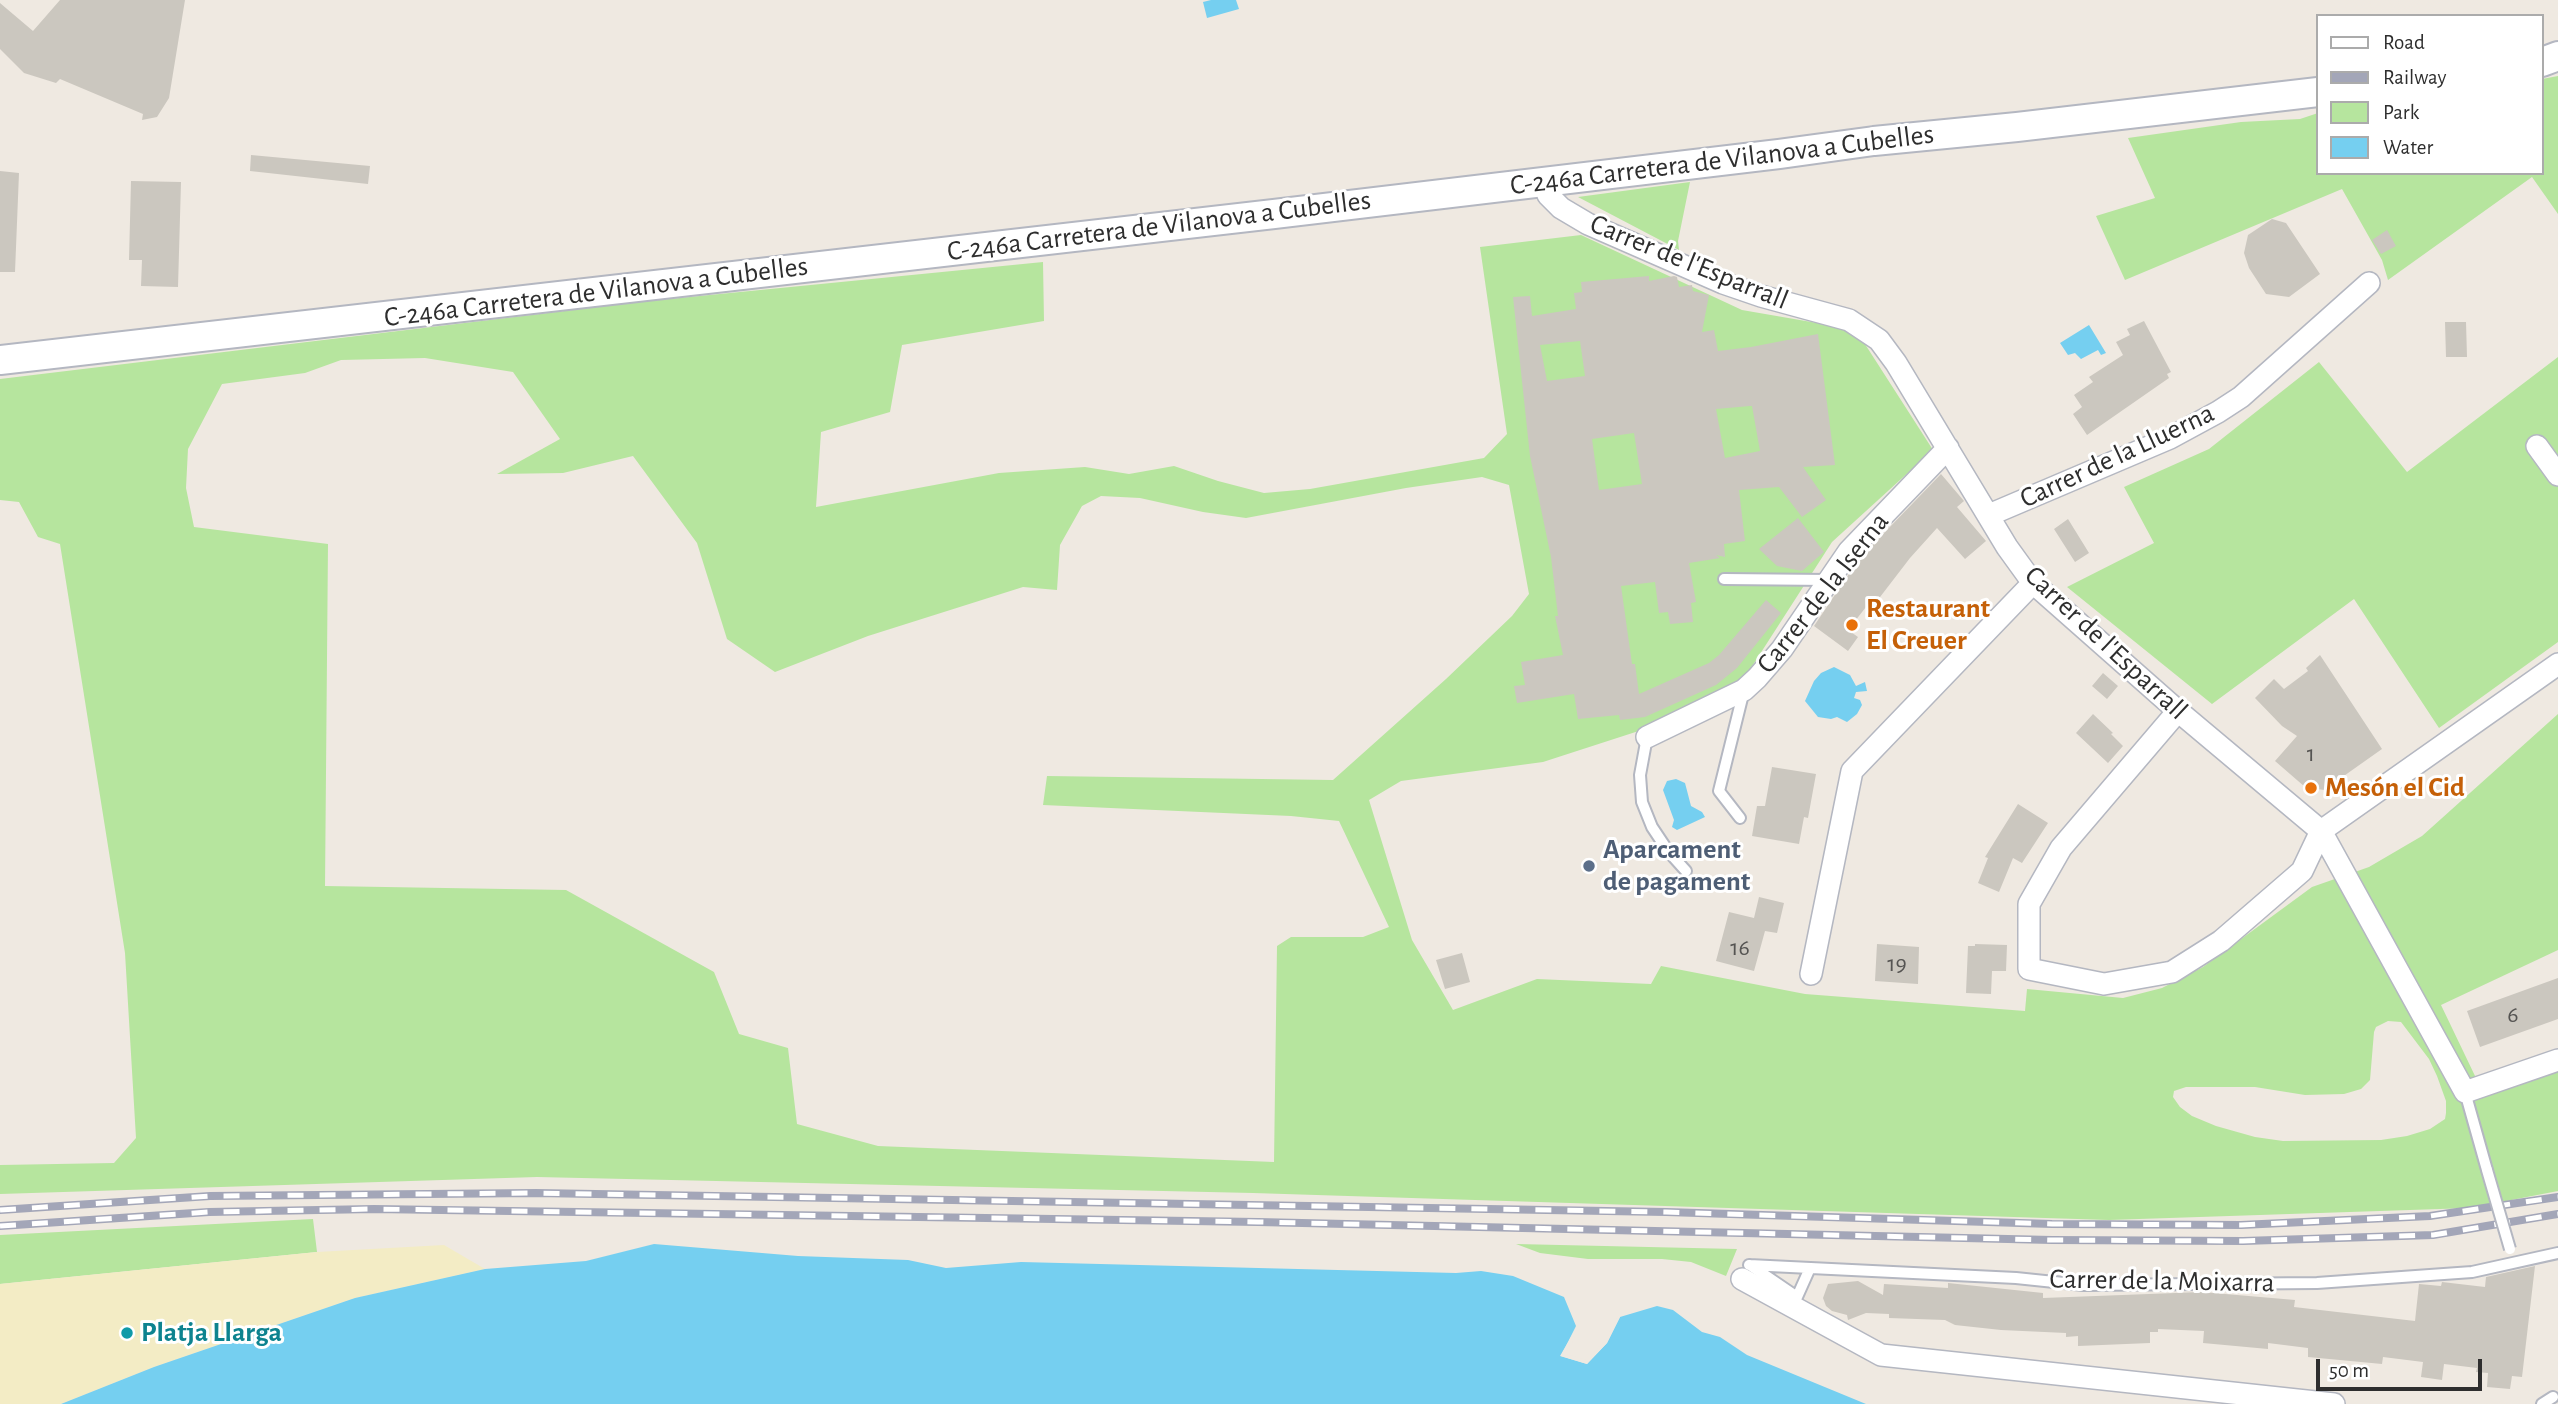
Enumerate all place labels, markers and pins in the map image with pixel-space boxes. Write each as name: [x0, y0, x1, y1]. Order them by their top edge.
place label: Restaurant El Creuer: [1866, 592, 1990, 658]
marker: Restaurant El Creuer: [1844, 617, 1860, 633]
place label: Mesón el Cid: [2325, 771, 2465, 805]
marker: Mesón el Cid: [2303, 780, 2319, 796]
place label: Aparcament de pagament: [1603, 833, 1750, 899]
marker: Aparcament de pagament: [1581, 858, 1597, 874]
place label: Platja Llarga: [141, 1316, 282, 1350]
marker: Platja Llarga: [119, 1325, 135, 1341]

